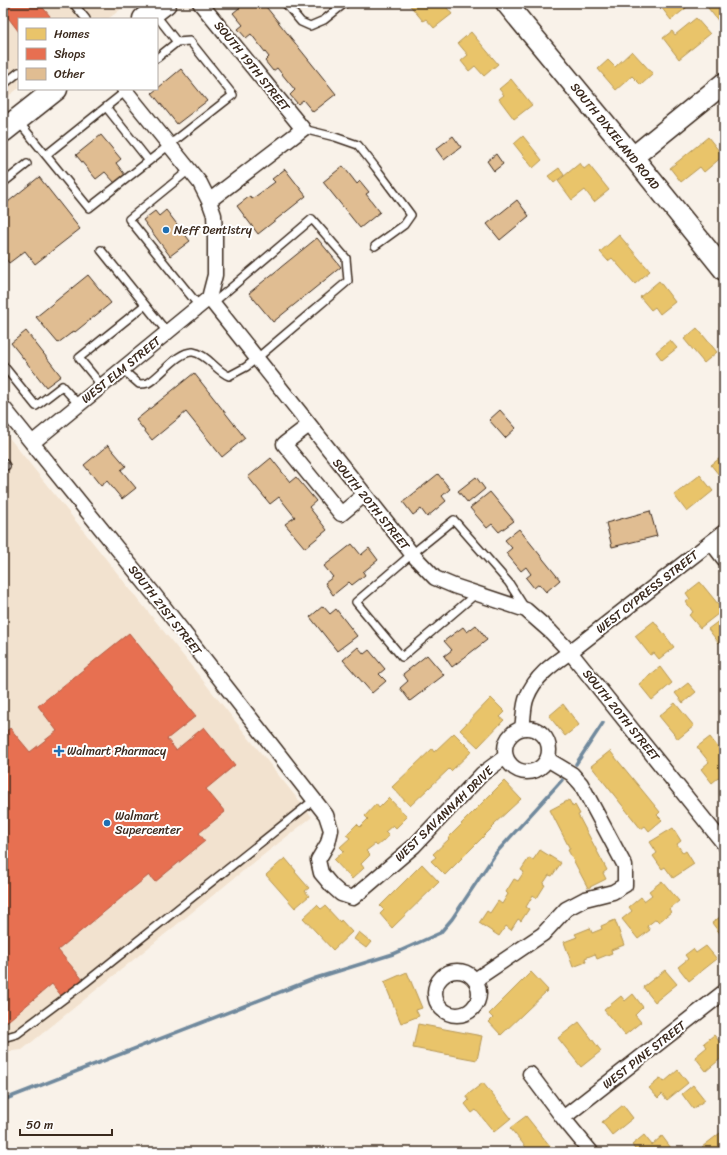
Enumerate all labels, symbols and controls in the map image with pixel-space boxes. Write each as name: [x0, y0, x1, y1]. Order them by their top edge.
street label: SOUTH 19TH STREET: [208, 16, 296, 117]
legend: [18, 18, 158, 90]
text: Homes: [54, 23, 90, 45]
text: Shops: [54, 43, 85, 65]
text: Other: [54, 63, 85, 85]
street label: SOUTH DIXIELAND ROAD: [565, 77, 666, 195]
place label: Neff Dentistry: [174, 219, 253, 241]
marker: Neff Dentistry: [161, 225, 171, 235]
street label: WEST ELM STREET: [76, 330, 167, 409]
street label: SOUTH 20TH STREET: [327, 453, 416, 556]
street label: WEST CYPRESS STREET: [591, 544, 704, 639]
street label: SOUTH 21ST STREET: [123, 560, 208, 661]
street label: SOUTH 20TH STREET: [577, 664, 666, 767]
place label: Walmart Pharmacy: [67, 740, 167, 762]
marker: Walmart Pharmacy: [54, 746, 64, 756]
street label: WEST SAVANNAH DRIVE: [389, 760, 500, 867]
place label: Walmart Supercenter: [115, 805, 182, 841]
marker: Walmart Supercenter: [102, 818, 112, 828]
street label: WEST PINE STREET: [597, 1014, 692, 1095]
scale bar: [20, 1111, 112, 1137]
text: 50 m: [26, 1114, 53, 1136]

